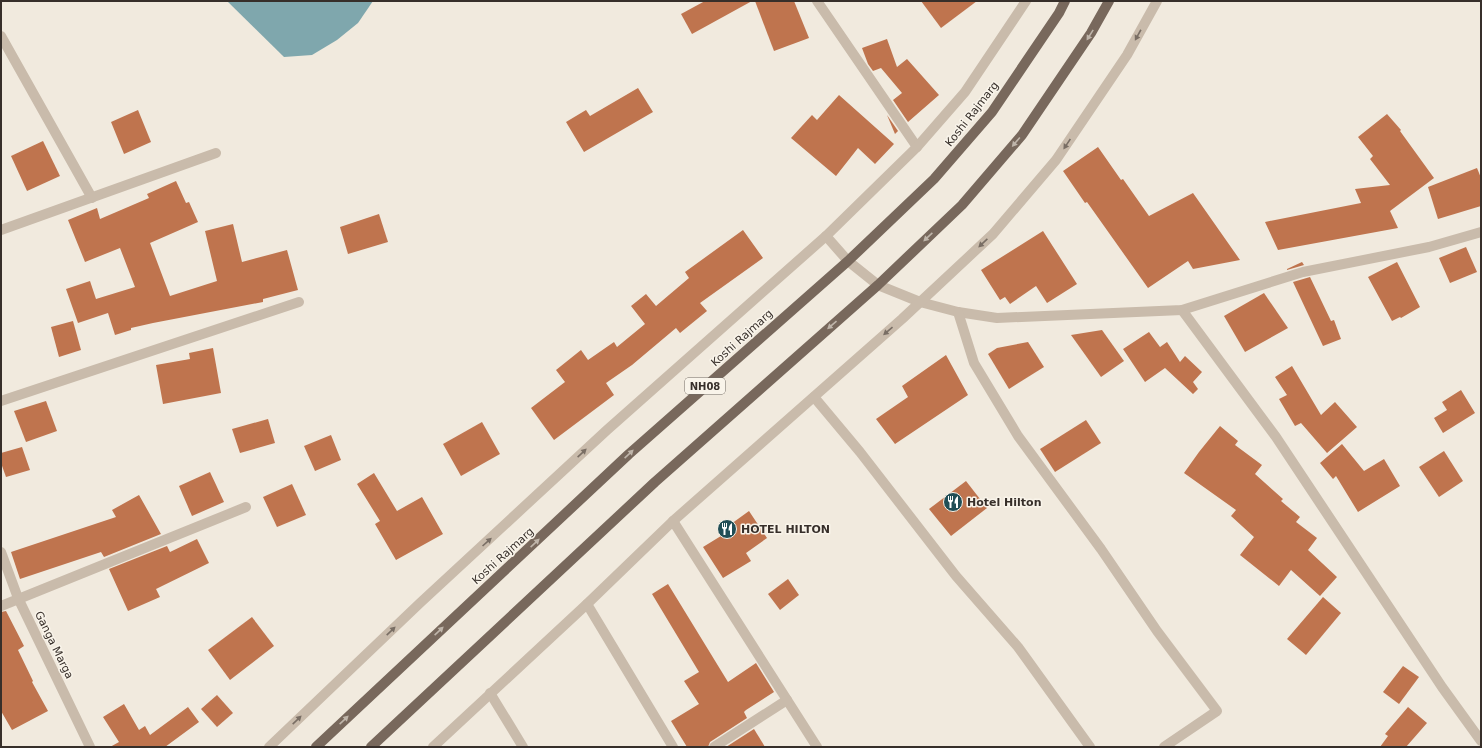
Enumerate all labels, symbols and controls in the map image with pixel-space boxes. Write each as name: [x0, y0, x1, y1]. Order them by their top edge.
one-way arrow: [1135, 29, 1142, 41]
one-way arrow: [1086, 30, 1094, 40]
street label: Koshi Rajmarg: [943, 79, 1001, 149]
one-way arrow: [1012, 137, 1021, 147]
one-way arrow: [1063, 138, 1071, 149]
one-way arrow: [923, 233, 933, 242]
one-way arrow: [978, 238, 988, 248]
street label: Koshi Rajmarg: [708, 307, 776, 369]
one-way arrow: [827, 320, 837, 329]
one-way arrow: [883, 327, 893, 336]
road number: NH08: [685, 378, 725, 394]
one-way arrow: [577, 449, 587, 458]
one-way arrow: [624, 450, 635, 459]
restaurant icon: Hotel Hilton: [942, 491, 964, 513]
place label: Hotel Hilton: [967, 496, 1041, 509]
restaurant icon: HOTEL HILTON: [716, 518, 738, 540]
place label: HOTEL HILTON: [741, 523, 830, 536]
street label: Koshi Rajmarg: [469, 525, 537, 587]
one-way arrow: [482, 537, 492, 547]
one-way arrow: [529, 539, 540, 548]
street label: Ganga Marga: [32, 609, 76, 681]
one-way arrow: [386, 626, 396, 635]
one-way arrow: [434, 626, 444, 636]
one-way arrow: [292, 715, 302, 725]
one-way arrow: [339, 715, 349, 725]

